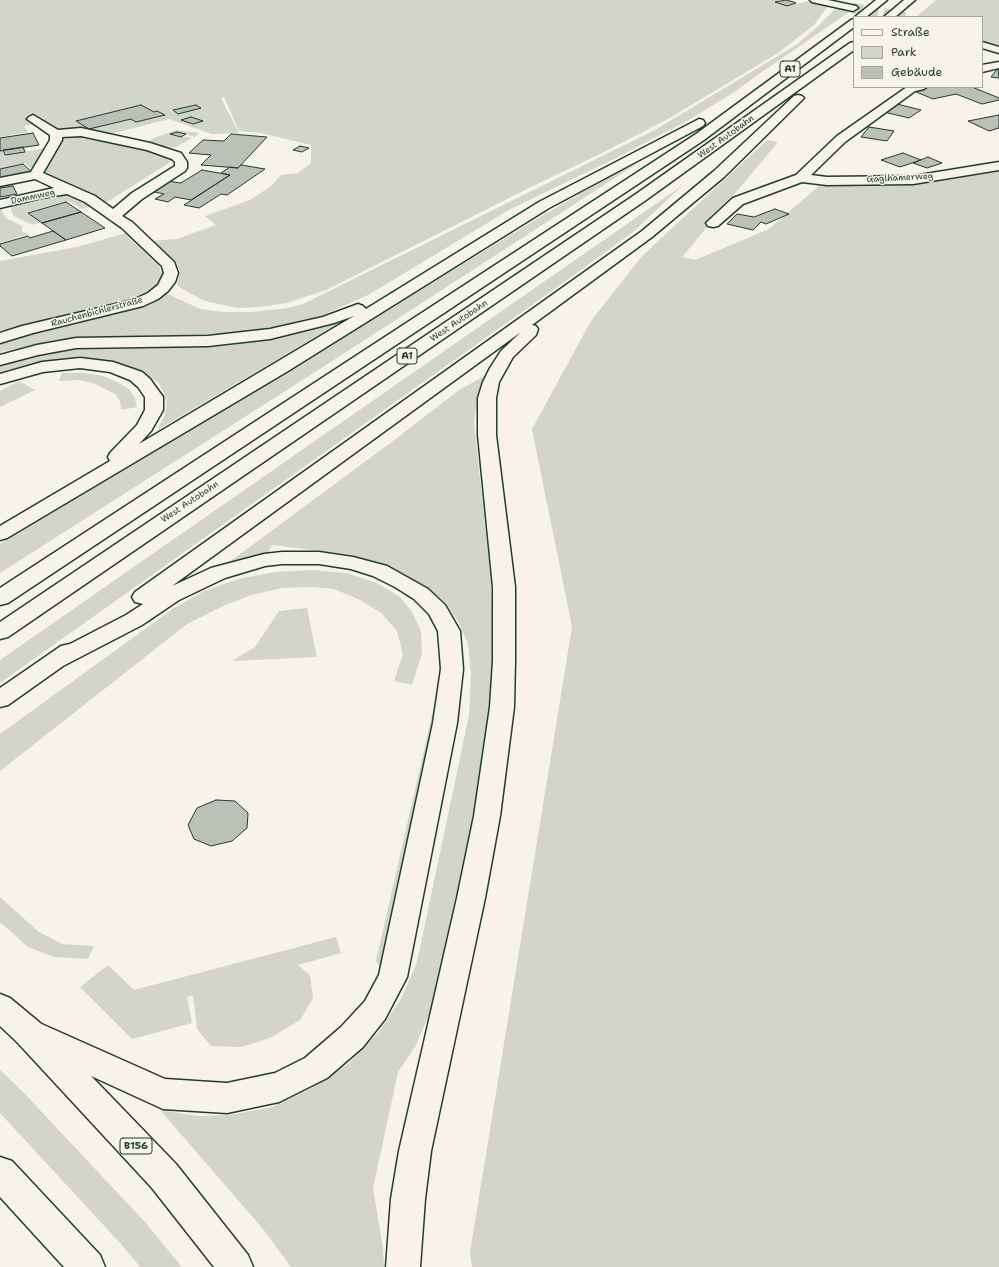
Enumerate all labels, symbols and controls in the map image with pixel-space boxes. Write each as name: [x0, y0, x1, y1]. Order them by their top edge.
legend: [853, 16, 983, 88]
text: Straße: [891, 24, 930, 40]
text: Park: [891, 44, 917, 60]
road number: A1: [780, 61, 800, 77]
text: Gebäude: [891, 64, 942, 80]
street label: West Autobahn: [696, 113, 756, 161]
street label: Gaglhamerweg: [866, 171, 934, 185]
street label: Dammweg: [10, 187, 56, 207]
street label: Rauchenbichlerstraße: [50, 295, 144, 329]
street label: West Autobahn: [428, 298, 490, 344]
road number: A1: [397, 348, 417, 364]
street label: West Autobahn: [159, 479, 221, 525]
road number: B156: [120, 1138, 152, 1154]

